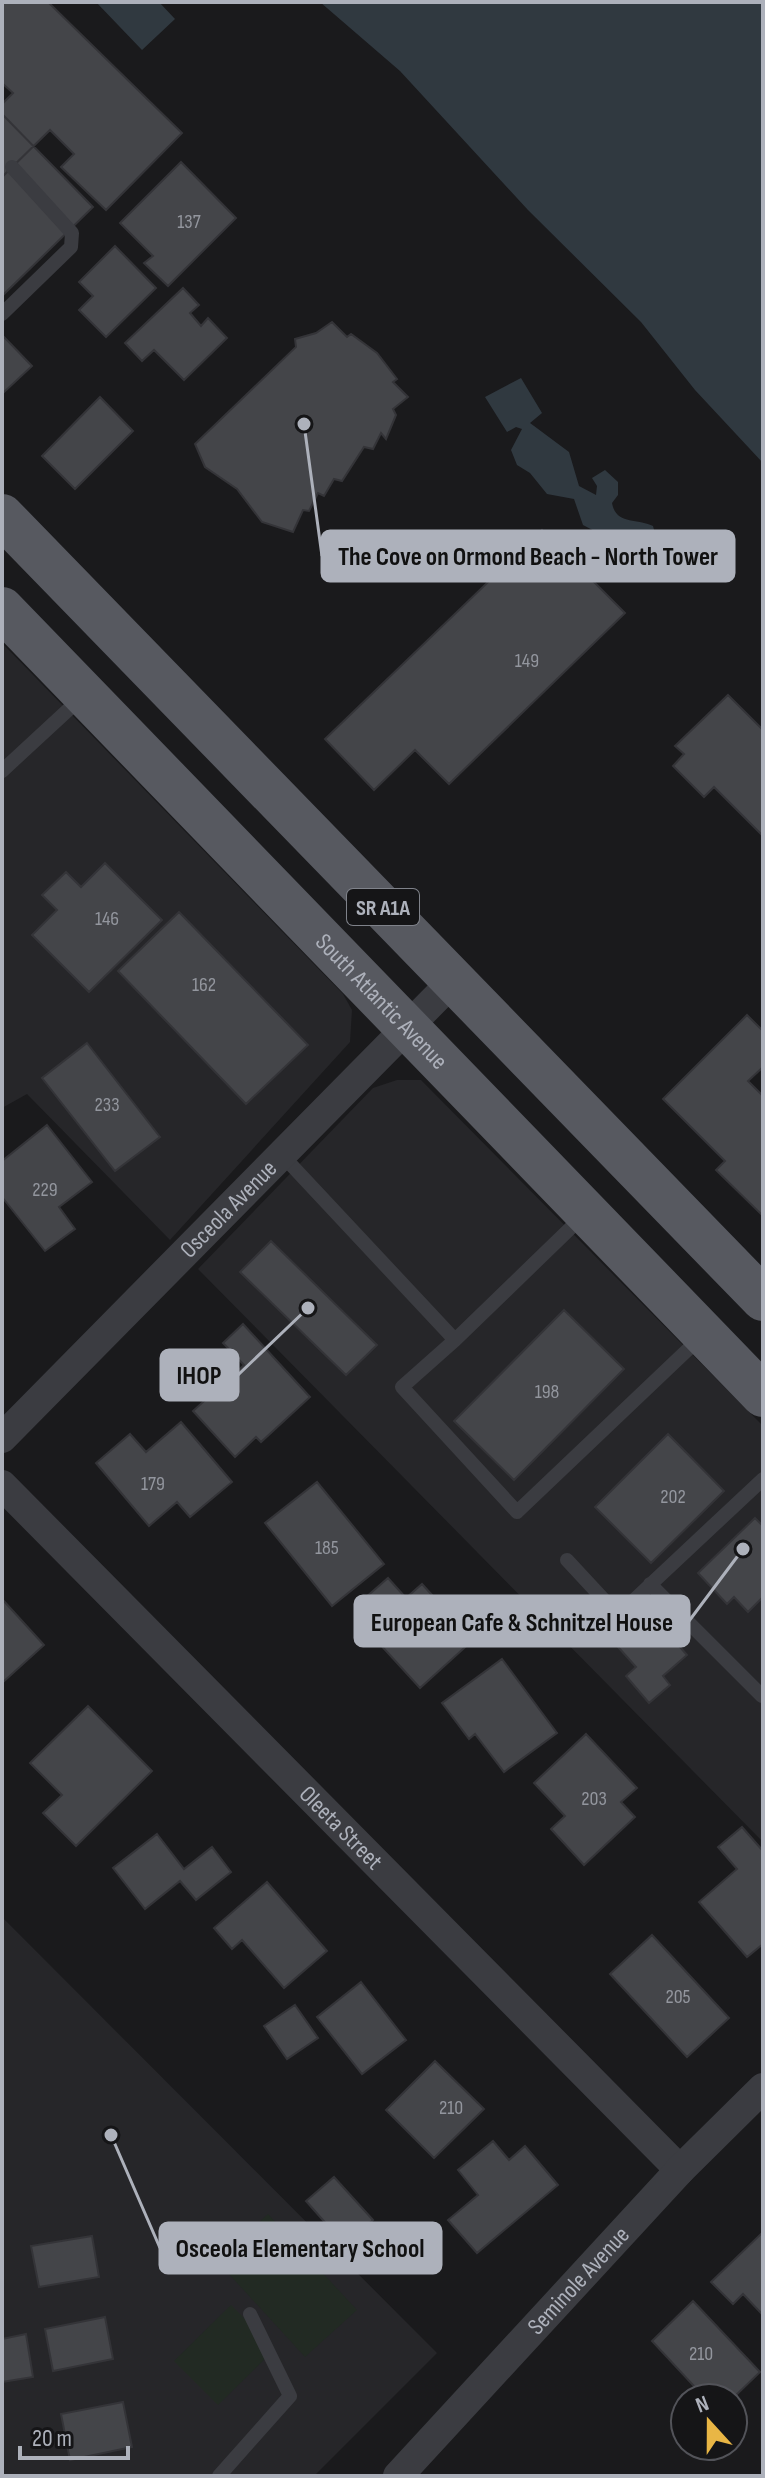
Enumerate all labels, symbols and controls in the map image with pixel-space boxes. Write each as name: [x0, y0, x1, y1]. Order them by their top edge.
house number: 137: [177, 210, 201, 234]
callout: The Cove on Ormond Beach - North Tower: [322, 531, 734, 581]
text: The Cove on Ormond Beach - North Tower: [338, 542, 718, 573]
house number: 149: [515, 649, 539, 673]
road number: SR A1A: [347, 889, 419, 925]
house number: 146: [95, 907, 119, 931]
street label: South Atlantic Avenue: [309, 928, 454, 1075]
house number: 162: [192, 973, 216, 997]
house number: 233: [94, 1093, 120, 1117]
street label: Osceola Avenue: [174, 1154, 283, 1264]
house number: 229: [32, 1178, 58, 1202]
callout: IHOP: [161, 1350, 238, 1400]
text: IHOP: [177, 1361, 222, 1392]
house number: 198: [535, 1380, 559, 1404]
house number: 179: [141, 1472, 165, 1496]
house number: 202: [660, 1485, 686, 1509]
house number: 185: [315, 1536, 339, 1560]
callout: European Cafe & Schnitzel House: [355, 1596, 689, 1646]
text: European Cafe & Schnitzel House: [371, 1608, 673, 1639]
street label: Oleeta Street: [293, 1780, 388, 1876]
house number: 203: [581, 1787, 607, 1811]
house number: 205: [665, 1985, 691, 2009]
house number: 210: [439, 2096, 463, 2120]
street label: Seminole Avenue: [522, 2221, 636, 2341]
callout: Osceola Elementary School: [160, 2223, 441, 2273]
text: Osceola Elementary School: [175, 2234, 425, 2265]
house number: 210: [689, 2342, 713, 2366]
north arrow: [669, 2382, 749, 2462]
text: N: [692, 2390, 713, 2419]
scale bar: [20, 2410, 128, 2460]
text: 20 m: [32, 2424, 72, 2453]

